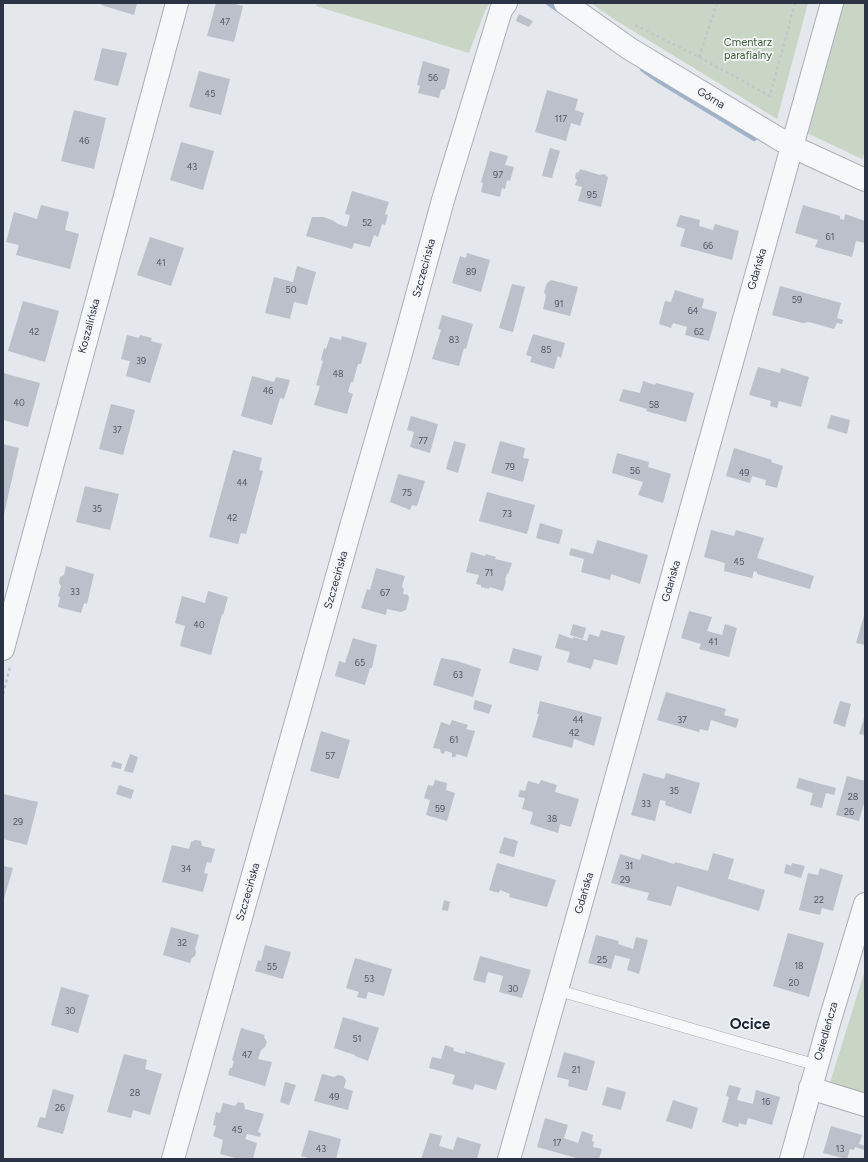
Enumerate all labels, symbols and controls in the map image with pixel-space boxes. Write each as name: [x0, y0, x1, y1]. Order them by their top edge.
house number: 47: [220, 16, 230, 27]
park label: Cmentarz parafialny: [724, 36, 772, 62]
house number: 56: [428, 72, 438, 83]
street label: Górna: [695, 85, 727, 111]
house number: 45: [205, 88, 215, 99]
house number: 117: [555, 113, 567, 124]
house number: 46: [79, 135, 89, 146]
house number: 43: [187, 161, 197, 172]
house number: 97: [493, 169, 503, 180]
house number: 95: [587, 189, 597, 200]
house number: 52: [362, 217, 372, 228]
house number: 61: [826, 231, 834, 242]
street label: Szczecińska: [410, 237, 438, 299]
house number: 66: [703, 240, 713, 251]
street label: Gdańska: [745, 247, 769, 291]
house number: 41: [156, 257, 166, 268]
house number: 89: [466, 266, 476, 277]
house number: 50: [286, 284, 297, 295]
house number: 59: [792, 294, 802, 305]
street label: Koszalińska: [75, 297, 103, 355]
house number: 91: [555, 298, 563, 309]
house number: 64: [688, 305, 699, 316]
house number: 42: [29, 326, 39, 337]
house number: 62: [694, 326, 704, 337]
house number: 83: [449, 334, 459, 345]
house number: 85: [541, 344, 551, 355]
house number: 39: [136, 355, 146, 366]
house number: 48: [332, 368, 344, 379]
house number: 46: [263, 385, 273, 396]
house number: 40: [13, 397, 25, 408]
house number: 58: [649, 399, 660, 410]
house number: 37: [112, 424, 122, 435]
house number: 77: [418, 435, 428, 446]
house number: 79: [505, 461, 515, 472]
house number: 56: [630, 465, 640, 476]
house number: 49: [739, 467, 749, 478]
house number: 44: [236, 477, 248, 488]
house number: 75: [402, 487, 412, 498]
house number: 35: [92, 503, 102, 514]
house number: 73: [502, 508, 512, 519]
house number: 42: [227, 512, 237, 523]
street label: Szczecińska: [321, 549, 351, 611]
house number: 45: [734, 556, 744, 567]
street label: Gdańska: [659, 559, 683, 603]
house number: 71: [485, 567, 493, 578]
house number: 33: [70, 586, 80, 597]
house number: 67: [380, 587, 390, 598]
house number: 40: [193, 619, 205, 630]
house number: 41: [708, 636, 718, 647]
house number: 65: [355, 657, 365, 668]
house number: 63: [453, 669, 463, 680]
house number: 44: [572, 714, 584, 725]
house number: 37: [677, 714, 687, 725]
house number: 42: [569, 727, 579, 738]
house number: 61: [450, 734, 458, 745]
house number: 57: [325, 750, 335, 761]
house number: 35: [669, 785, 679, 796]
house number: 28: [848, 791, 859, 802]
house number: 33: [641, 798, 651, 809]
house number: 59: [435, 803, 445, 814]
house number: 26: [844, 806, 854, 817]
house number: 38: [547, 813, 558, 824]
house number: 29: [13, 816, 23, 827]
house number: 31: [625, 860, 633, 871]
street label: Szczecińska: [233, 861, 263, 923]
house number: 34: [181, 863, 192, 874]
street label: Gdańska: [572, 871, 596, 915]
house number: 29: [620, 874, 630, 885]
house number: 22: [814, 894, 824, 905]
house number: 32: [177, 937, 187, 948]
house number: 25: [597, 954, 607, 965]
house number: 18: [794, 960, 804, 971]
house number: 55: [267, 961, 277, 972]
house number: 53: [364, 973, 374, 984]
house number: 20: [789, 977, 800, 988]
house number: 30: [508, 983, 519, 994]
street label: Osiedleńcza: [811, 1000, 841, 1062]
house number: 30: [65, 1005, 76, 1016]
district label: Ocice: [730, 1015, 771, 1033]
house number: 51: [353, 1033, 361, 1044]
house number: 47: [242, 1049, 252, 1060]
house number: 21: [572, 1064, 580, 1075]
house number: 28: [130, 1087, 141, 1098]
house number: 49: [329, 1091, 339, 1102]
house number: 16: [762, 1096, 770, 1107]
house number: 26: [55, 1102, 65, 1113]
house number: 45: [232, 1124, 242, 1135]
house number: 17: [553, 1137, 561, 1148]
house number: 43: [316, 1143, 326, 1154]
house number: 13: [836, 1143, 844, 1154]

